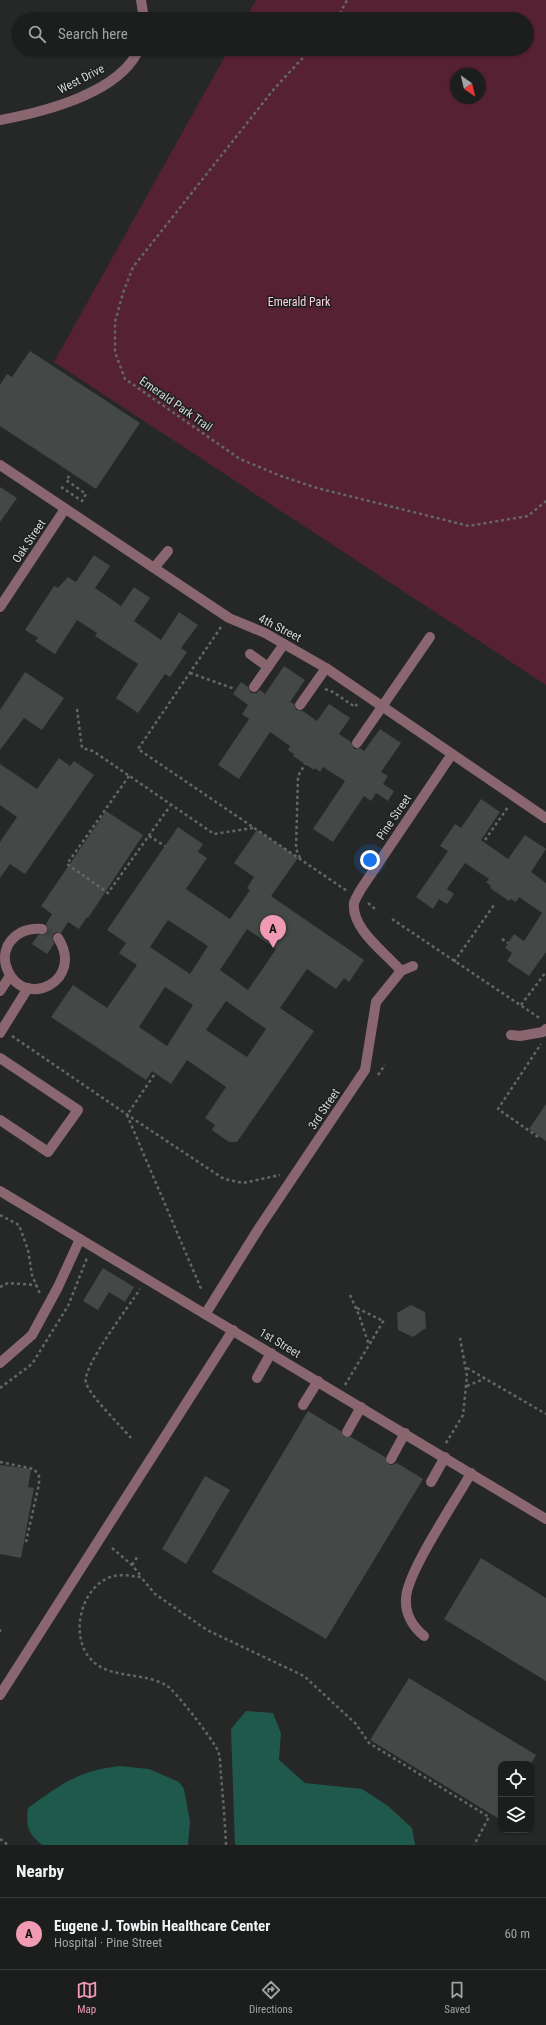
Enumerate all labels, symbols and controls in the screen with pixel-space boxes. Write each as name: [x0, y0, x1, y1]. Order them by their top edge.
search box: [12, 12, 534, 56]
icon: search: [26, 23, 48, 45]
text: Search here: [58, 25, 128, 43]
street label: West Drive: [55, 61, 107, 97]
north arrow: [450, 68, 486, 104]
park label: Emerald Park: [268, 295, 331, 309]
street label: Emerald Park Trail: [137, 374, 215, 434]
street label: Oak Street: [9, 516, 49, 565]
street label: 4th Street: [256, 611, 304, 645]
street label: Pine Street: [374, 791, 415, 842]
your location: [360, 850, 380, 870]
pin: A: [260, 915, 286, 948]
street label: 3rd Street: [305, 1086, 343, 1132]
street label: 1st Street: [257, 1325, 304, 1361]
map controls: [498, 1761, 534, 1833]
button: locate: [498, 1761, 534, 1797]
button: layers: [498, 1797, 534, 1833]
text: Nearby: [16, 1861, 64, 1881]
text: Eugene J. Towbin Healthcare Center: [54, 1917, 270, 1935]
text: A: [25, 1926, 33, 1941]
text: 60 m: [504, 1926, 530, 1941]
text: Hospital · Pine Street: [54, 1935, 162, 1950]
tab: Map: [76, 1979, 98, 2016]
tab: Directions: [249, 1979, 293, 2016]
tab: Saved: [444, 1979, 470, 2016]

